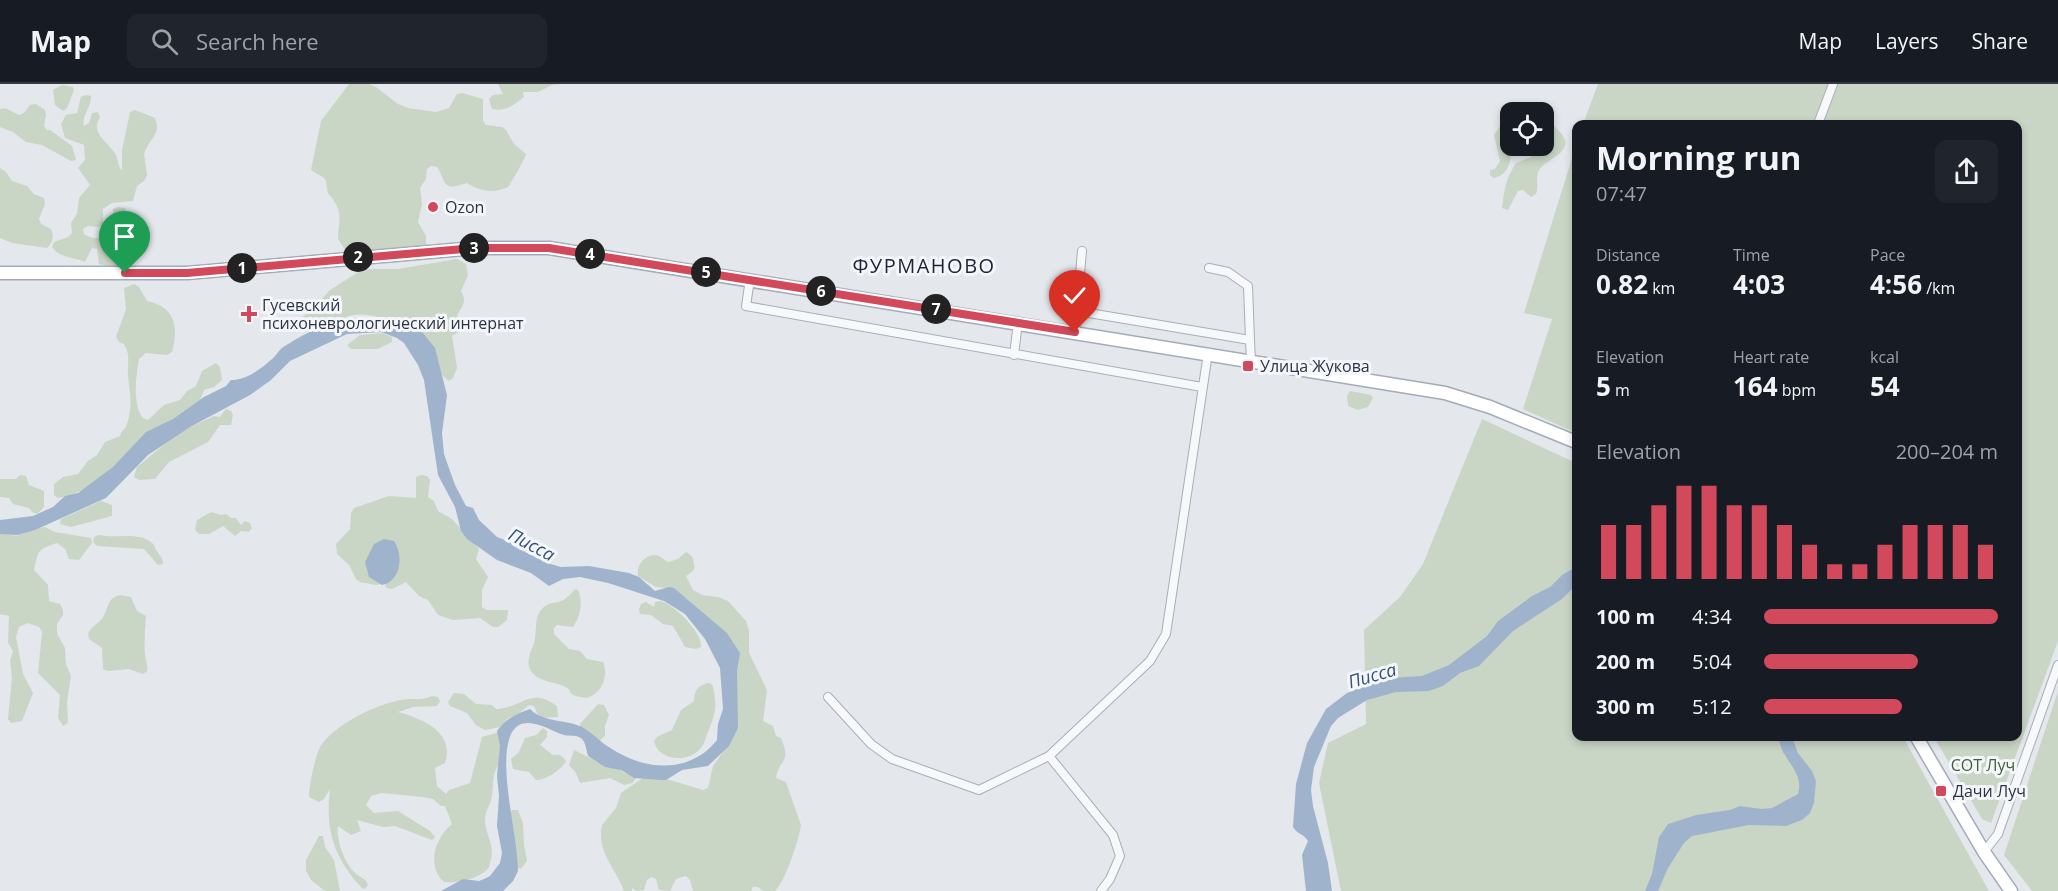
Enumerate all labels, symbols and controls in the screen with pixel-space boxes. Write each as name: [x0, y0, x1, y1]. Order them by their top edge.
search box: [127, 14, 547, 68]
text: Map: [30, 22, 91, 60]
icon: search: [148, 25, 181, 58]
text: Search here: [196, 26, 319, 56]
text: Map: [1799, 27, 1842, 55]
text: Layers: [1875, 27, 1939, 55]
text: Share: [1972, 27, 2028, 55]
map controls: [1500, 102, 1554, 156]
button: locate: [1500, 102, 1554, 156]
text: Morning run: [1596, 135, 1802, 180]
button: share: [1935, 140, 1998, 203]
text: 07:47: [1596, 180, 1647, 207]
place label: Ozon: [445, 196, 484, 218]
marker: Ozon: [426, 200, 440, 214]
pin: [99, 211, 150, 273]
icon: arrive: [108, 220, 141, 253]
pin: 3: [459, 233, 489, 263]
text: 3: [469, 237, 479, 259]
pin: 4: [575, 239, 605, 269]
pin: 2: [343, 242, 373, 272]
text: 4: [585, 243, 595, 265]
text: Distance: [1596, 244, 1660, 266]
text: Time: [1733, 244, 1770, 266]
text: Pace: [1870, 244, 1905, 266]
text: 2: [353, 246, 363, 268]
district label: ФУРМАНОВО: [852, 252, 996, 279]
pin: 1: [227, 253, 257, 283]
text: 1: [237, 257, 247, 279]
pin: 5: [691, 257, 721, 287]
text: 5: [701, 261, 711, 283]
text: 0.82: [1596, 266, 1648, 302]
text: 4:03: [1733, 266, 1785, 302]
text: 4:56: [1870, 266, 1922, 302]
pin: [1049, 270, 1100, 332]
pin: 6: [806, 276, 836, 306]
text: km: [1648, 277, 1675, 299]
text: /km: [1922, 277, 1955, 299]
icon: check: [1058, 279, 1091, 312]
text: 6: [816, 280, 826, 302]
place label: Гусевский психоневрологический интернат: [262, 294, 524, 334]
pin: 7: [921, 294, 951, 324]
text: 7: [931, 298, 941, 320]
marker: Гусевский психоневрологический интернат: [240, 305, 258, 323]
text: Elevation: [1596, 346, 1664, 368]
text: Heart rate: [1733, 346, 1809, 368]
text: kcal: [1870, 346, 1899, 368]
place label: Улица Жукова: [1260, 355, 1370, 377]
marker: Улица Жукова: [1241, 359, 1255, 373]
text: 5: [1596, 368, 1611, 404]
text: 164: [1733, 368, 1778, 404]
text: 54: [1870, 368, 1900, 404]
text: m: [1611, 379, 1630, 401]
text: bpm: [1778, 379, 1816, 401]
text: Elevation: [1596, 438, 1681, 465]
text: 200–204 m: [1896, 438, 1998, 465]
water label: Писса: [505, 522, 559, 566]
text: 100 m: [1596, 603, 1655, 630]
text: 4:34: [1692, 603, 1732, 630]
text: 200 m: [1596, 648, 1655, 675]
text: 5:04: [1692, 648, 1732, 675]
water label: Писса: [1345, 657, 1399, 693]
text: 300 m: [1596, 693, 1655, 720]
text: 5:12: [1692, 693, 1732, 720]
park label: СОТ Луч: [1951, 754, 2015, 776]
place label: Дачи Луч: [1953, 780, 2026, 802]
marker: Дачи Луч: [1934, 784, 1948, 798]

